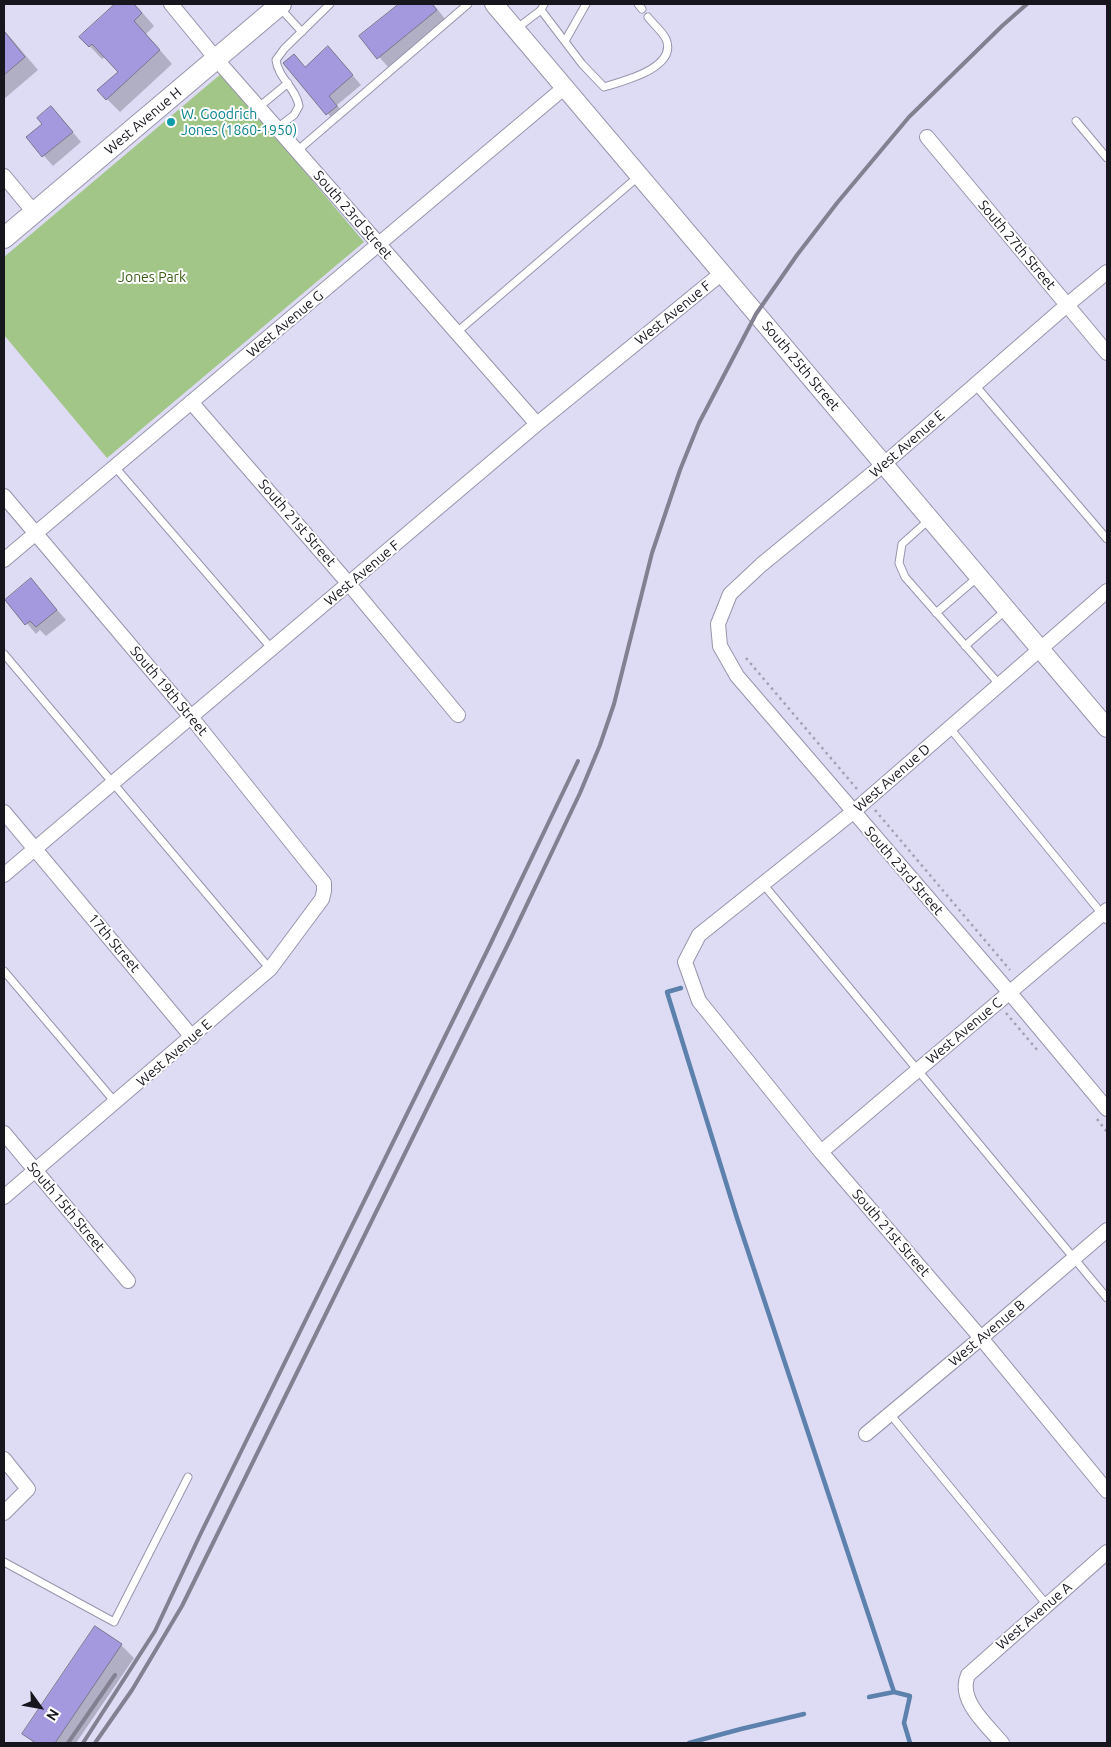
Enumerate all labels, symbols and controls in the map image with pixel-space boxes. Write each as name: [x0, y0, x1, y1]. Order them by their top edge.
street label: West Avenue H: [101, 84, 185, 158]
place label: W. Goodrich Jones (1860-1950): [181, 106, 297, 138]
marker: W. Goodrich Jones (1860-1950): [165, 116, 177, 128]
street label: South 23rd Street: [310, 167, 396, 263]
street label: South 27th Street: [975, 197, 1059, 293]
park label: Jones Park: [118, 269, 186, 285]
street label: West Avenue F: [632, 277, 714, 349]
street label: West Avenue G: [243, 287, 327, 361]
street label: South 25th Street: [759, 318, 843, 414]
street label: West Avenue E: [866, 407, 948, 481]
street label: South 21st Street: [255, 476, 339, 570]
street label: West Avenue F: [321, 537, 403, 609]
street label: South 19th Street: [127, 643, 211, 739]
street label: West Avenue D: [850, 740, 934, 816]
street label: South 23rd Street: [861, 823, 947, 919]
street label: 17th Street: [85, 910, 143, 976]
street label: West Avenue C: [923, 994, 1005, 1068]
street label: West Avenue E: [133, 1016, 215, 1090]
street label: South 15th Street: [24, 1159, 108, 1255]
street label: South 21st Street: [849, 1186, 933, 1280]
street label: West Avenue B: [945, 1296, 1029, 1370]
street label: West Avenue A: [993, 1579, 1075, 1653]
north arrow: [15, 1682, 65, 1732]
text: N: [43, 1706, 62, 1724]

